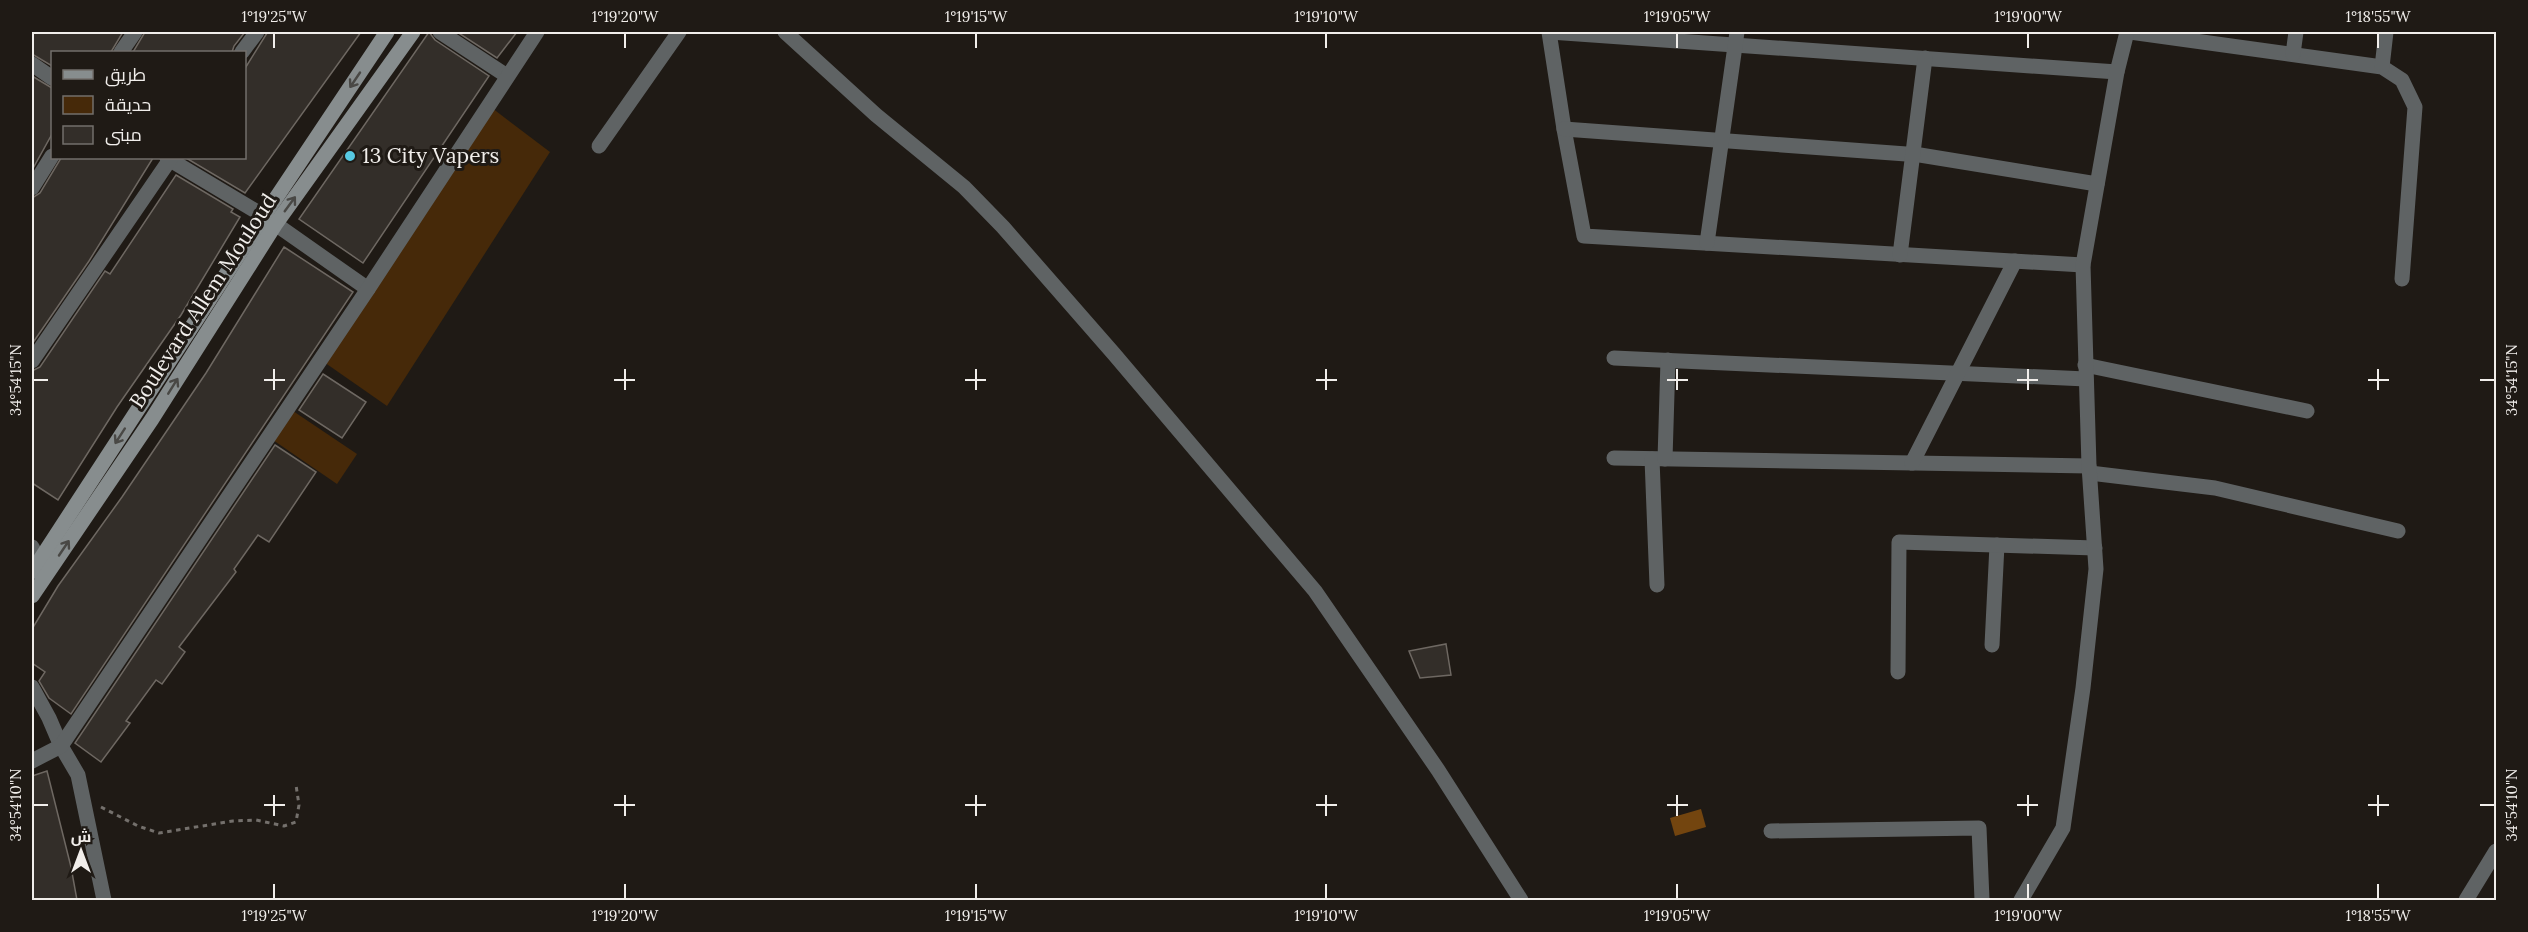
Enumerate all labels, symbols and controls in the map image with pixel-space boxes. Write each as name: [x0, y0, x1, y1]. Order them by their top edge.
text: 1°19'25"W: [241, 7, 308, 26]
text: 1°19'20"W: [592, 7, 659, 26]
text: 1°19'15"W: [945, 7, 1008, 26]
text: 1°19'10"W: [1294, 7, 1359, 26]
text: 1°19'05"W: [1644, 7, 1711, 26]
text: 1°19'00"W: [1994, 7, 2063, 26]
text: 1°18'55"W: [2345, 7, 2412, 26]
legend: [51, 51, 246, 159]
text: طريق: [105, 63, 146, 87]
one-way arrow: [349, 71, 361, 88]
text: حديقة: [105, 93, 151, 116]
text: مبنى: [105, 123, 142, 146]
place label: 13 City Vapers: [362, 142, 499, 169]
marker: 13 City Vapers: [343, 149, 357, 163]
street label: Boulevard Allem Mouloud: [123, 188, 282, 413]
one-way arrow: [284, 197, 296, 213]
text: 34°54'15"N: [6, 344, 25, 416]
text: 34°54'15"N: [2502, 344, 2521, 416]
one-way arrow: [167, 378, 179, 394]
one-way arrow: [114, 427, 126, 443]
one-way arrow: [58, 540, 70, 556]
text: 34°54'10"N: [6, 768, 25, 842]
text: 34°54'10"N: [2502, 768, 2521, 842]
north arrow: [51, 821, 111, 881]
text: ش: [71, 826, 91, 846]
text: 1°19'25"W: [241, 906, 308, 925]
text: 1°19'20"W: [592, 906, 659, 925]
text: 1°19'15"W: [945, 906, 1008, 925]
text: 1°19'10"W: [1294, 906, 1359, 925]
text: 1°19'05"W: [1644, 906, 1711, 925]
text: 1°19'00"W: [1994, 906, 2063, 925]
text: 1°18'55"W: [2345, 906, 2412, 925]

